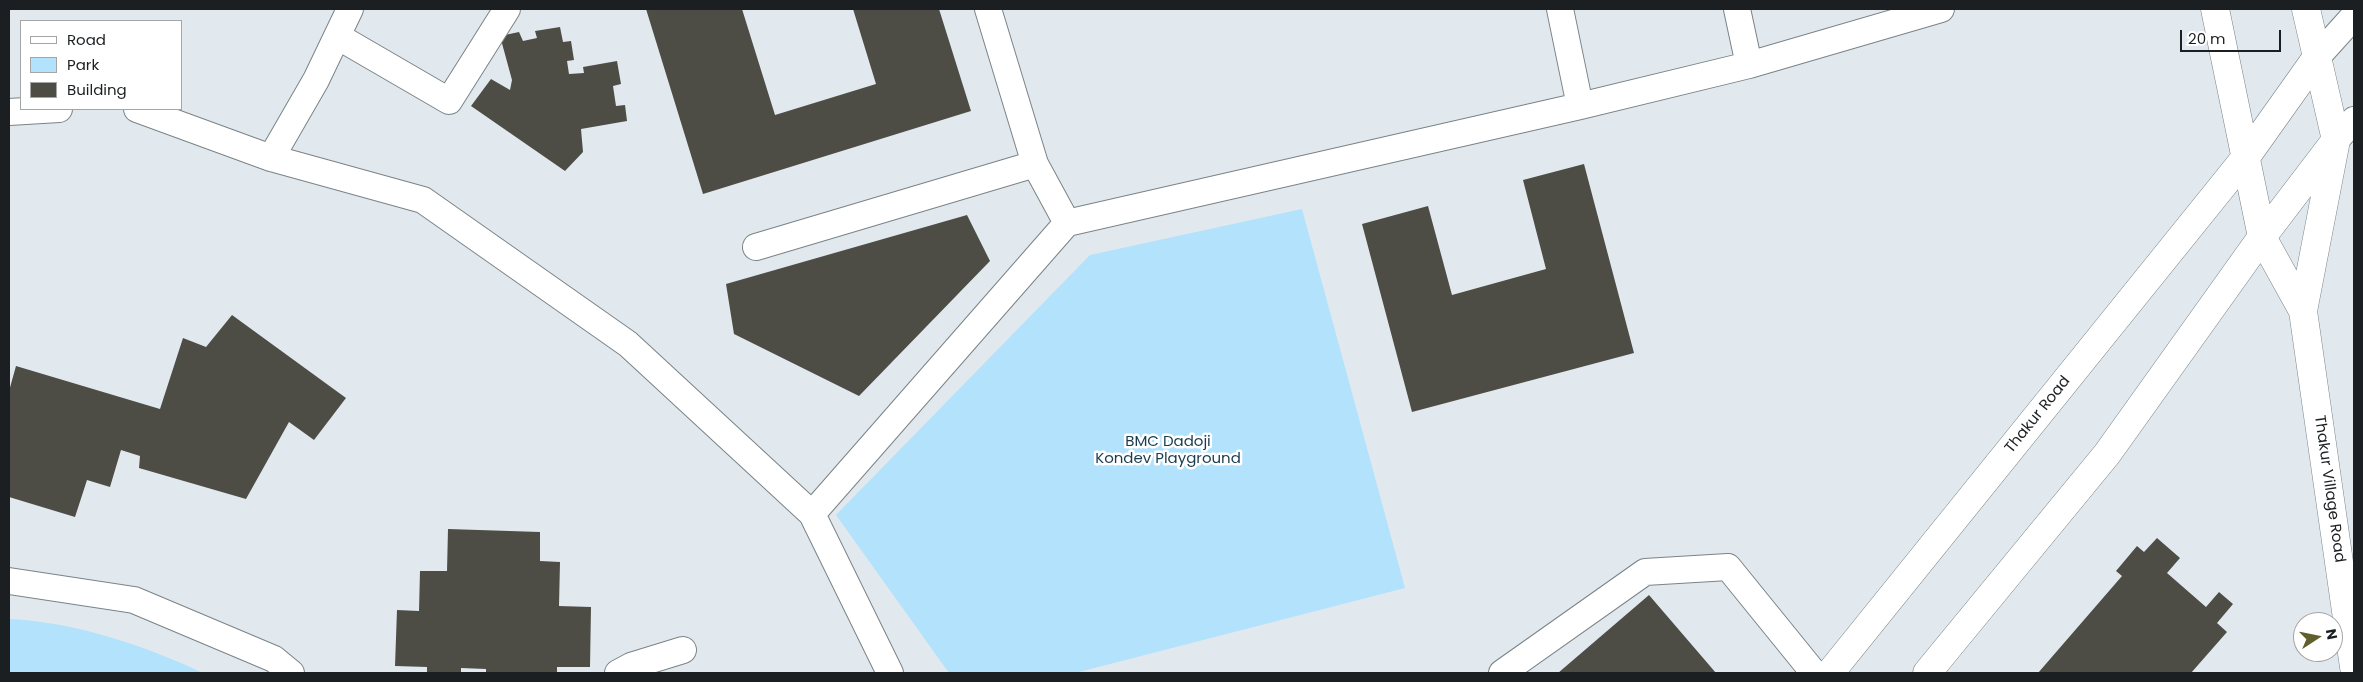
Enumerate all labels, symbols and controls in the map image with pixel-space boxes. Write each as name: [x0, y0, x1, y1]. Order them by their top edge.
legend: [20, 20, 182, 110]
scale bar: [2183, 20, 2284, 52]
text: 20 m: [2188, 28, 2226, 49]
text: Road: [67, 29, 106, 50]
text: Park: [67, 54, 99, 75]
text: Building: [67, 79, 127, 100]
street label: Thakur Road: [2001, 373, 2075, 457]
street label: Thakur Village Road: [2310, 414, 2348, 564]
park label: BMC Dadoji Kondev Playground: [1095, 433, 1241, 468]
north arrow: [2293, 612, 2343, 662]
text: N: [2321, 627, 2343, 641]

